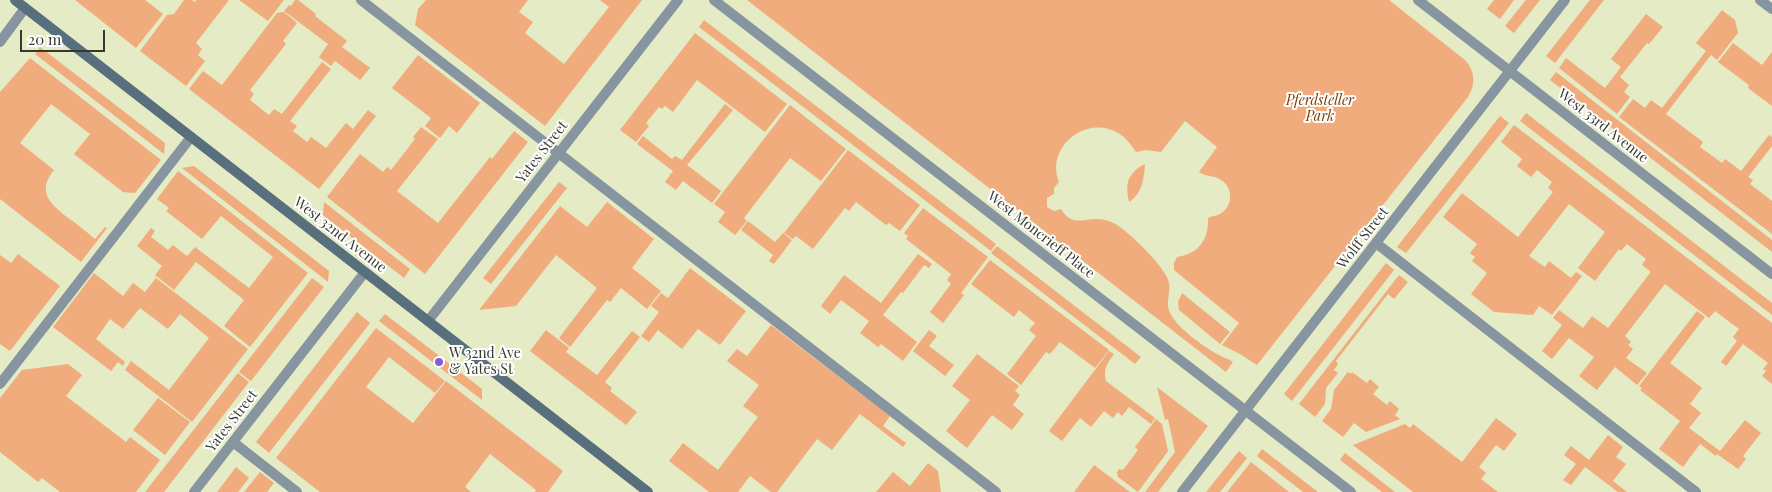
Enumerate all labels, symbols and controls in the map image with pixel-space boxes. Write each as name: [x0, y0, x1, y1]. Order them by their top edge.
scale bar: [22, 20, 108, 52]
text: 20 m: [28, 29, 61, 49]
street label: West 33rd Avenue: [1555, 86, 1651, 166]
park label: Pferdsteller Park: [1286, 93, 1354, 125]
street label: Yates Street: [513, 118, 571, 186]
street label: West Moncrieff Place: [984, 188, 1098, 282]
street label: West 32nd Avenue: [290, 194, 390, 276]
street label: Wolff Street: [1334, 204, 1392, 272]
place label: W 32nd Ave & Yates St: [449, 346, 521, 378]
marker: W 32nd Ave & Yates St: [433, 356, 445, 368]
street label: Yates Street: [203, 387, 261, 455]

